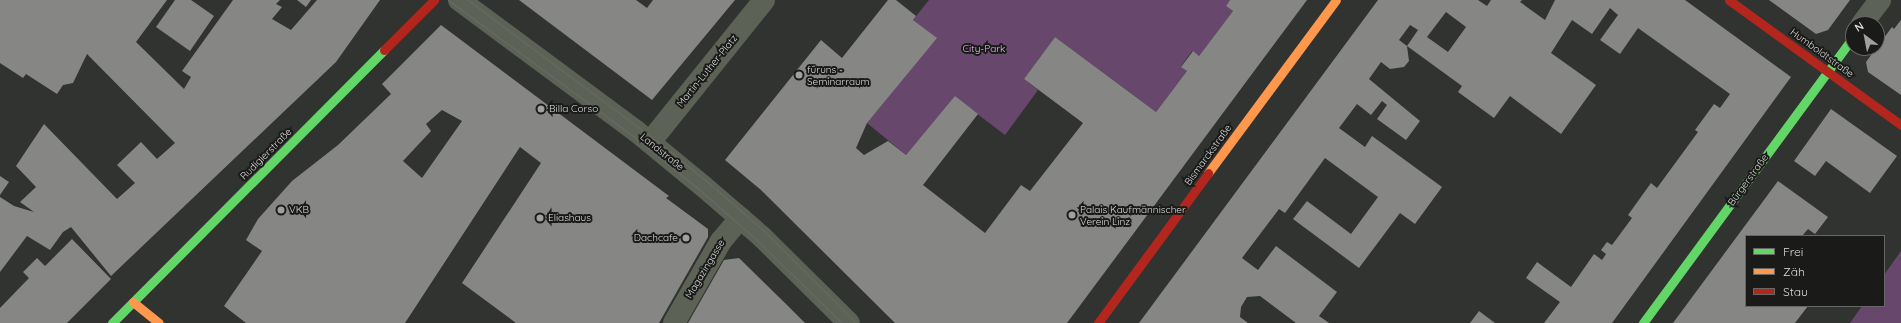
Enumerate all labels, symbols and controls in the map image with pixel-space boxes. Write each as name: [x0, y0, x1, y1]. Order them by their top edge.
north arrow: [1845, 16, 1885, 56]
text: N: [1852, 19, 1866, 35]
street label: Humboldtstraße: [1788, 26, 1856, 80]
street label: Martin-Luther-Platz: [674, 32, 740, 110]
park label: City-Park: [963, 43, 1005, 55]
place label: füruns - Seminarraum: [807, 63, 870, 86]
marker: füruns - Seminarraum: [794, 70, 804, 80]
place label: Billa Corso: [549, 103, 598, 115]
marker: Billa Corso: [536, 104, 546, 114]
street label: Bismarckstraße: [1182, 122, 1234, 188]
street label: Rudigierstraße: [238, 126, 294, 182]
street label: Landstraße: [638, 131, 686, 173]
street label: Bürgerstraße: [1725, 152, 1771, 208]
place label: Palais Kaufmännischer Verein Linz: [1080, 203, 1186, 226]
place label: VKB: [289, 204, 309, 216]
marker: VKB: [276, 205, 286, 215]
marker: Palais Kaufmännischer Verein Linz: [1067, 210, 1077, 220]
place label: Eliashaus: [548, 212, 591, 224]
marker: Eliashaus: [535, 213, 545, 223]
place label: Dachcafe: [634, 232, 678, 244]
marker: Dachcafe: [681, 233, 691, 243]
legend: [1745, 235, 1885, 307]
street label: Magazingasse: [683, 237, 727, 301]
text: Frei: [1783, 244, 1803, 259]
text: Zäh: [1783, 264, 1805, 279]
text: Stau: [1783, 284, 1808, 299]

